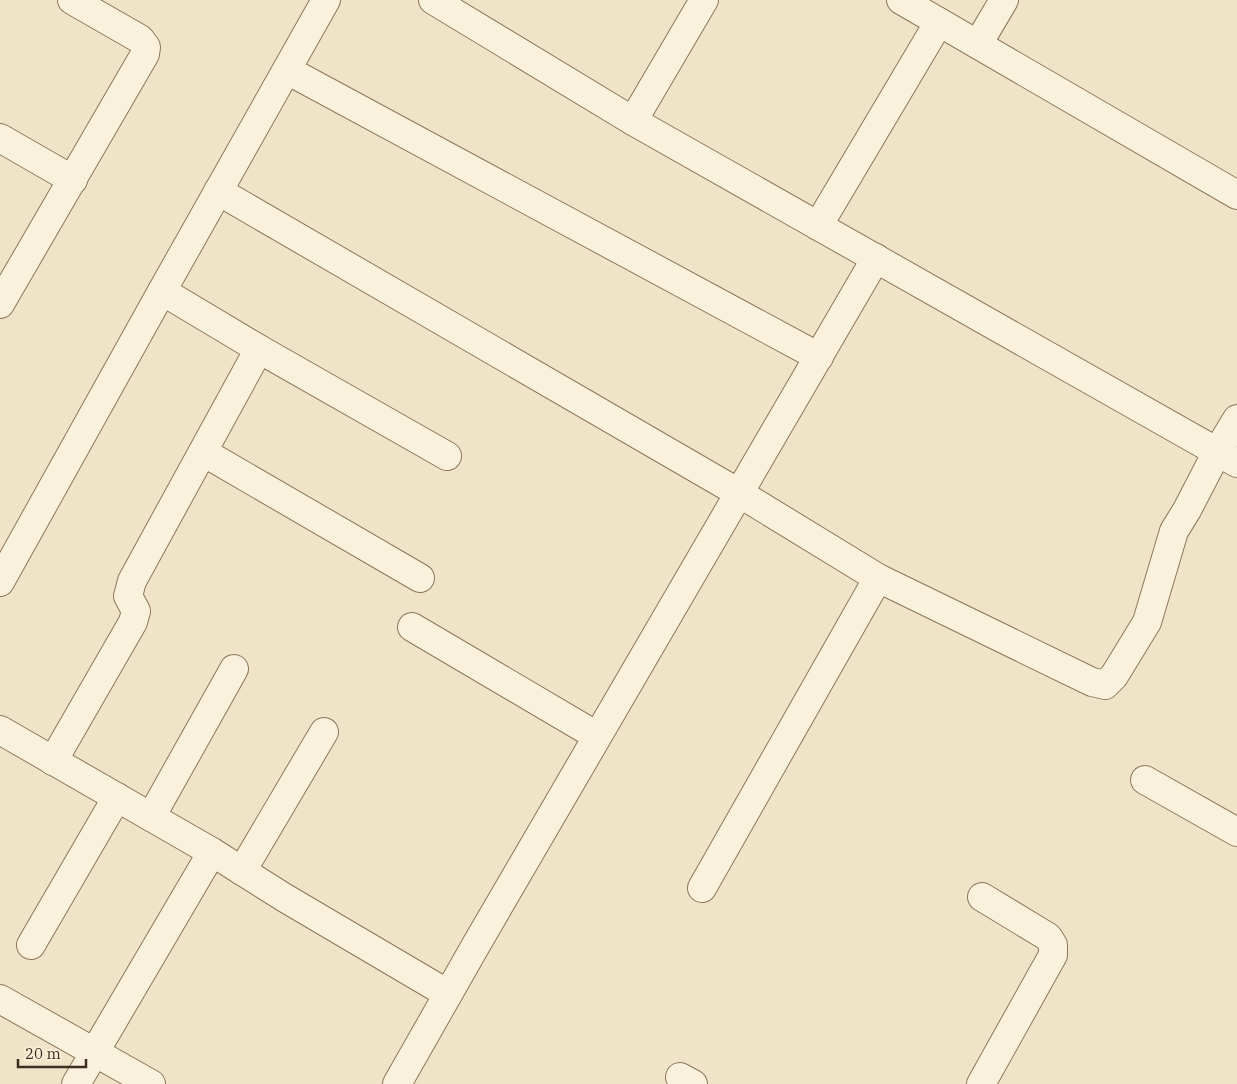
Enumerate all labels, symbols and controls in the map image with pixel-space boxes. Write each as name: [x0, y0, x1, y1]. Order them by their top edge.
scale bar: [18, 1036, 85, 1068]
text: 20 m: [25, 1044, 61, 1063]

